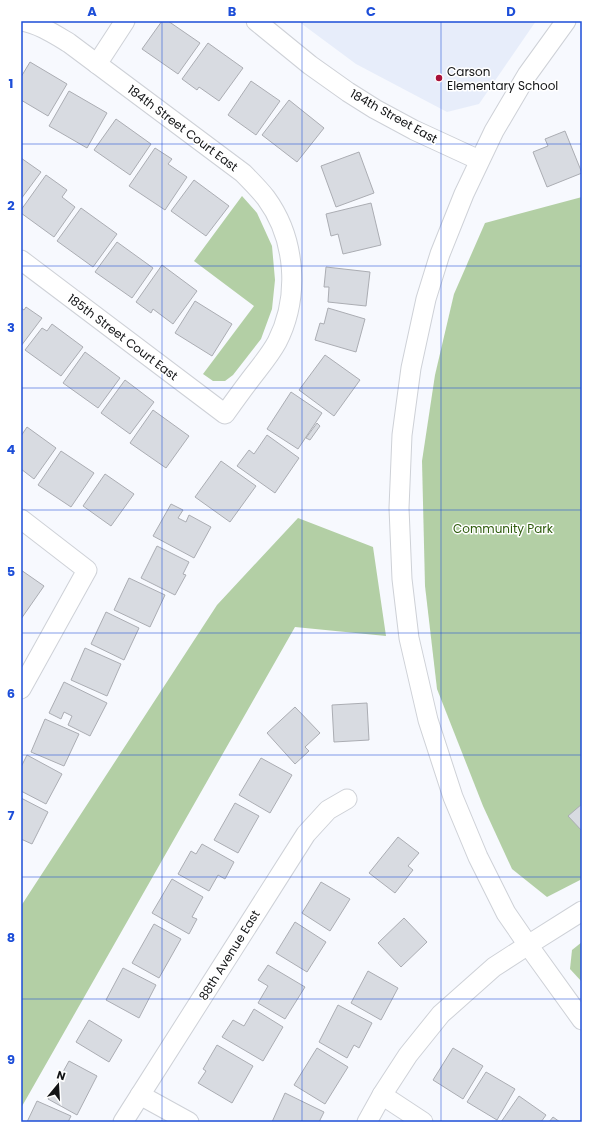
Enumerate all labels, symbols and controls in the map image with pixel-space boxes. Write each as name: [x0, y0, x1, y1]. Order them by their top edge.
text: A: [87, 2, 97, 21]
text: B: [228, 2, 237, 21]
text: C: [366, 2, 376, 21]
text: D: [506, 2, 516, 21]
place label: Carson Elementary School: [447, 63, 558, 94]
marker: Carson Elementary School: [434, 73, 444, 83]
text: 1: [9, 74, 13, 93]
street label: 184th Street Court East: [124, 81, 242, 175]
street label: 184th Street East: [347, 85, 441, 147]
text: 2: [7, 196, 15, 215]
street label: 185th Street Court East: [64, 290, 182, 384]
text: 3: [7, 318, 15, 337]
text: 4: [7, 440, 16, 459]
park label: Community Park: [453, 520, 554, 537]
text: 5: [7, 562, 15, 581]
text: 6: [7, 684, 15, 703]
text: 7: [8, 806, 15, 825]
street label: 88th Avenue East: [194, 907, 264, 1003]
text: 8: [7, 928, 15, 947]
text: 9: [7, 1050, 15, 1069]
north arrow: [38, 1065, 78, 1105]
text: N: [55, 1067, 68, 1084]

